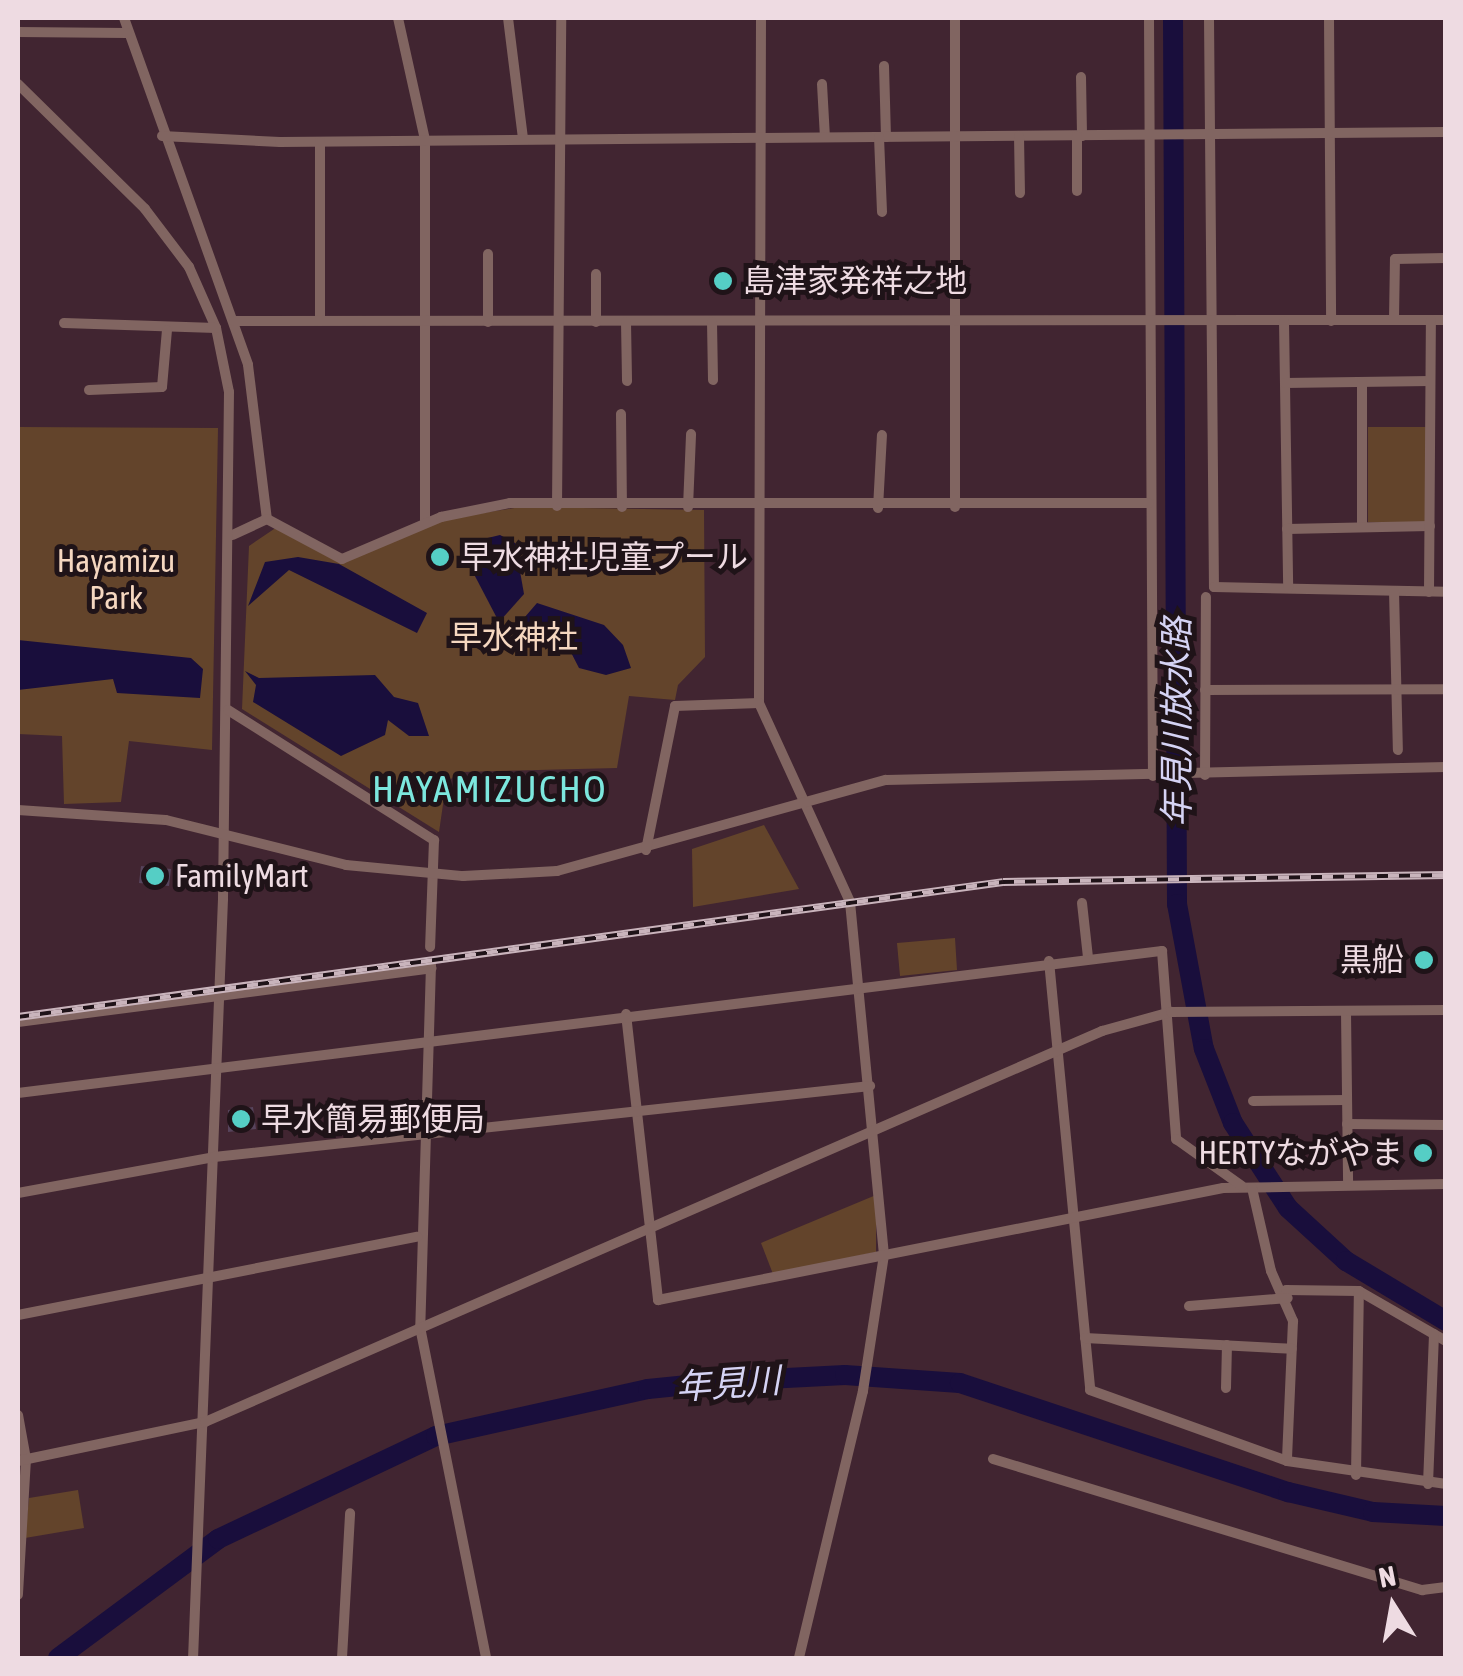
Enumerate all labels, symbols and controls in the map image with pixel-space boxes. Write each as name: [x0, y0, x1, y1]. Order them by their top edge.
place label: 島津家発祥之地: [743, 262, 967, 300]
marker: 島津家発祥之地: [712, 270, 734, 292]
place label: 早水神社児童プール: [460, 538, 748, 576]
park label: Hayamizu Park: [57, 543, 175, 618]
marker: 早水神社児童プール: [429, 546, 451, 568]
water label: 年見川放水路: [1155, 617, 1197, 827]
park label: 早水神社: [450, 618, 578, 656]
district label: HAYAMIZUCHO: [372, 766, 608, 812]
place label: FamilyMart: [175, 857, 309, 895]
marker: FamilyMart: [144, 865, 166, 887]
place label: 黒船: [1340, 941, 1404, 979]
marker: 黒船: [1413, 949, 1435, 971]
place label: 早水簡易郵便局: [261, 1100, 485, 1138]
marker: 早水簡易郵便局: [230, 1108, 252, 1130]
place label: HERTYながやま: [1198, 1134, 1403, 1172]
marker: HERTYながやま: [1412, 1142, 1434, 1164]
water label: 年見川: [674, 1358, 782, 1408]
north arrow: [1343, 1556, 1443, 1656]
text: N: [1376, 1559, 1398, 1594]

